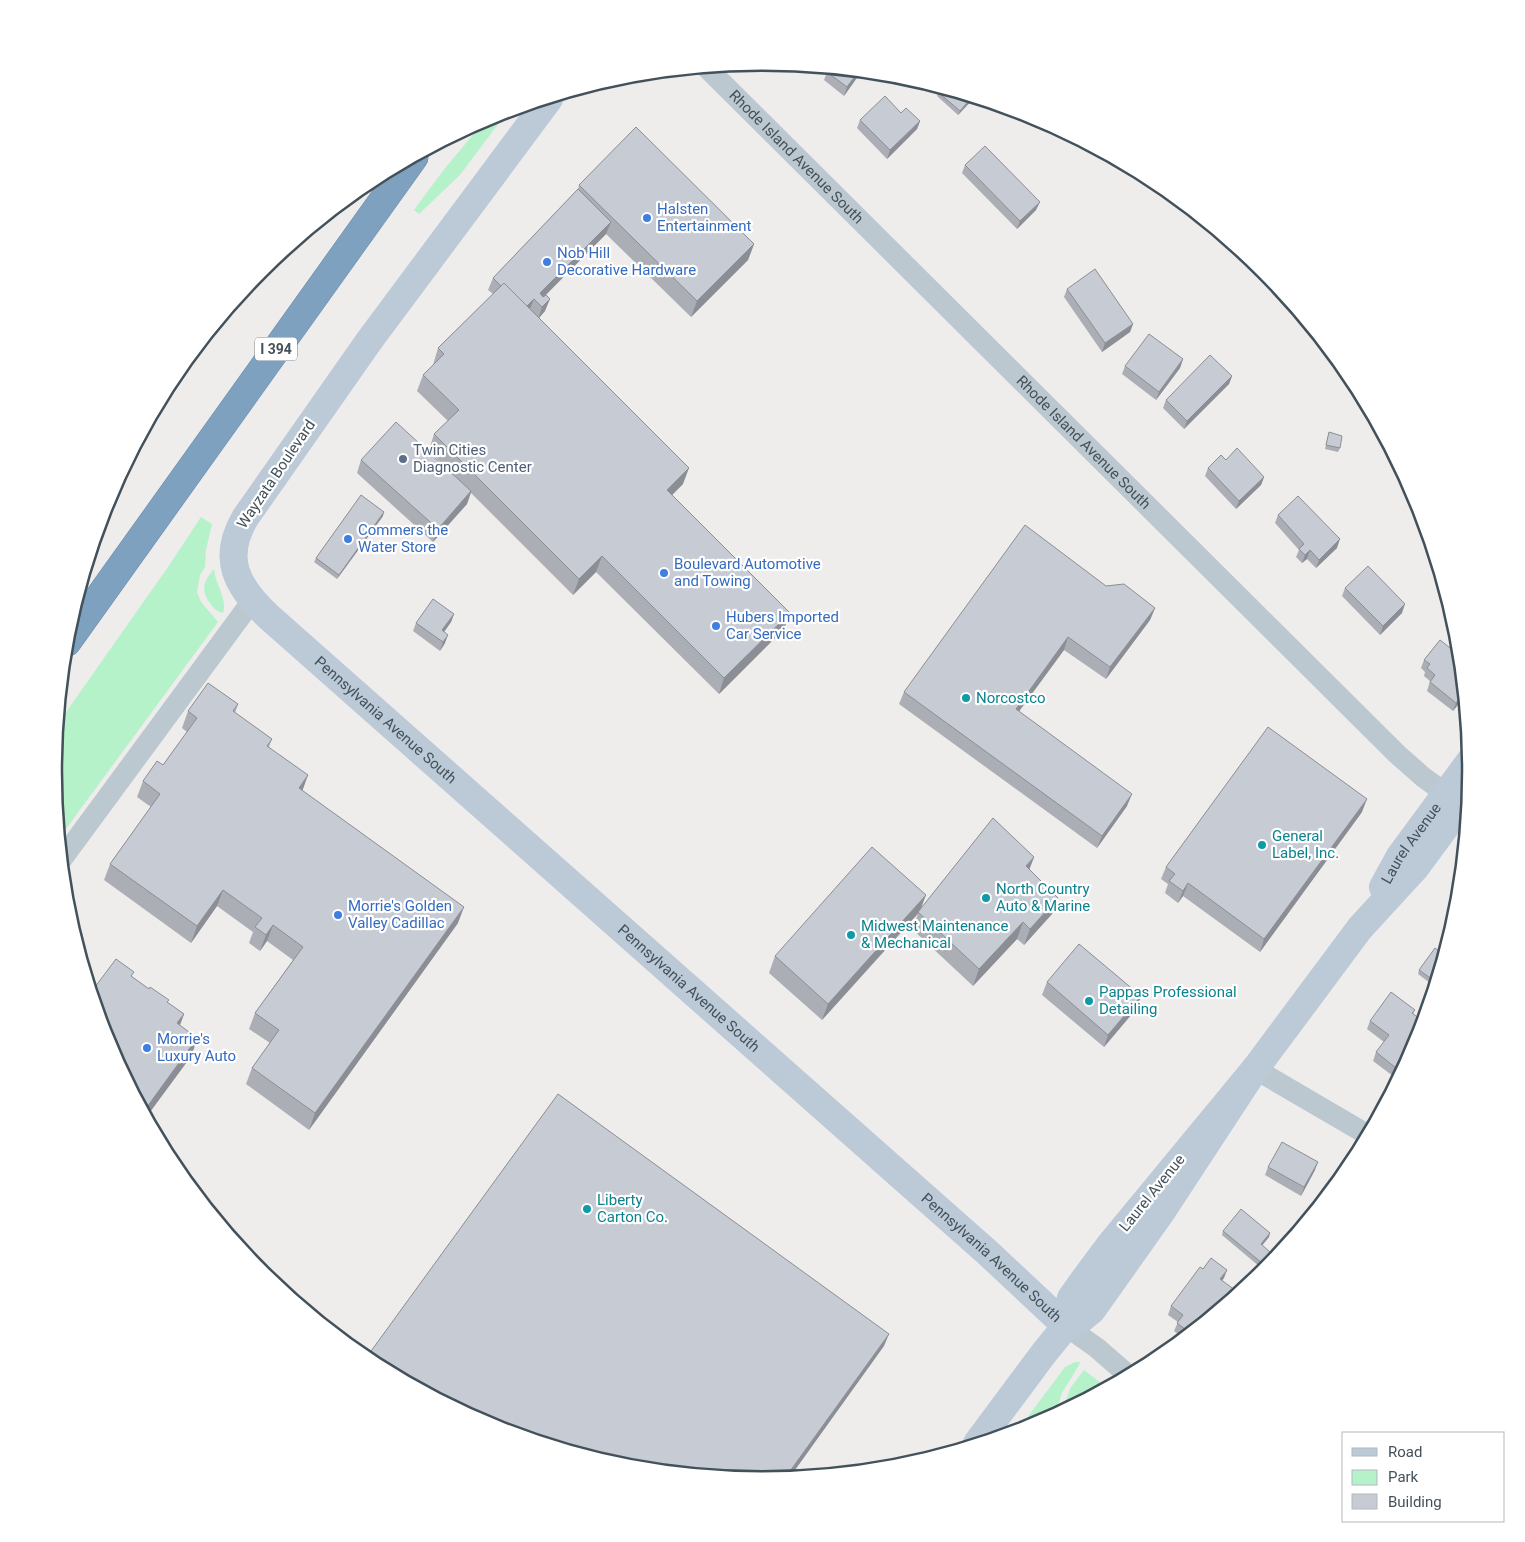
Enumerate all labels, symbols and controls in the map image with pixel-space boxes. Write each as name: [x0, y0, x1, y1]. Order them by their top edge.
street label: Rhode Island Avenue South: [725, 86, 867, 227]
place label: Halsten Entertainment: [657, 200, 752, 235]
marker: Halsten Entertainment: [641, 212, 653, 224]
place label: Nob Hill Decorative Hardware: [557, 244, 696, 279]
marker: Nob Hill Decorative Hardware: [541, 256, 553, 268]
road number: I 394: [255, 338, 297, 360]
street label: Rhode Island Avenue South: [1013, 372, 1155, 513]
street label: Wayzata Boulevard: [233, 416, 319, 532]
place label: Twin Cities Diagnostic Center: [413, 441, 532, 476]
marker: Twin Cities Diagnostic Center: [397, 453, 409, 465]
place label: Commers the Water Store: [358, 521, 448, 556]
marker: Commers the Water Store: [342, 533, 354, 545]
place label: Boulevard Automotive and Towing: [674, 555, 821, 590]
marker: Boulevard Automotive and Towing: [658, 567, 670, 579]
place label: Hubers Imported Car Service: [726, 608, 839, 643]
marker: Hubers Imported Car Service: [710, 620, 722, 632]
street label: Pennsylvania Avenue South: [311, 653, 460, 788]
place label: Norcostco: [976, 689, 1046, 707]
marker: Norcostco: [960, 692, 972, 704]
street label: Laurel Avenue: [1378, 799, 1445, 887]
place label: General Label, Inc.: [1272, 827, 1339, 862]
marker: General Label, Inc.: [1256, 839, 1268, 851]
place label: North Country Auto & Marine: [996, 880, 1090, 915]
marker: North Country Auto & Marine: [980, 892, 992, 904]
place label: Morrie's Golden Valley Cadillac: [348, 897, 452, 932]
marker: Morrie's Golden Valley Cadillac: [332, 909, 344, 921]
place label: Midwest Maintenance & Mechanical: [861, 917, 1008, 952]
street label: Pennsylvania Avenue South: [614, 921, 764, 1056]
marker: Midwest Maintenance & Mechanical: [845, 929, 857, 941]
place label: Pappas Professional Detailing: [1099, 983, 1237, 1018]
marker: Pappas Professional Detailing: [1083, 995, 1095, 1007]
place label: Morrie's Luxury Auto: [157, 1030, 236, 1065]
marker: Morrie's Luxury Auto: [141, 1042, 153, 1054]
street label: Laurel Avenue: [1115, 1151, 1189, 1235]
street label: Pennsylvania Avenue South: [918, 1189, 1065, 1326]
place label: Liberty Carton Co.: [597, 1191, 668, 1226]
marker: Liberty Carton Co.: [581, 1203, 593, 1215]
legend: [1342, 1432, 1505, 1522]
text: Road: [1388, 1443, 1422, 1461]
text: Park: [1388, 1468, 1419, 1486]
text: Building: [1388, 1493, 1442, 1511]

